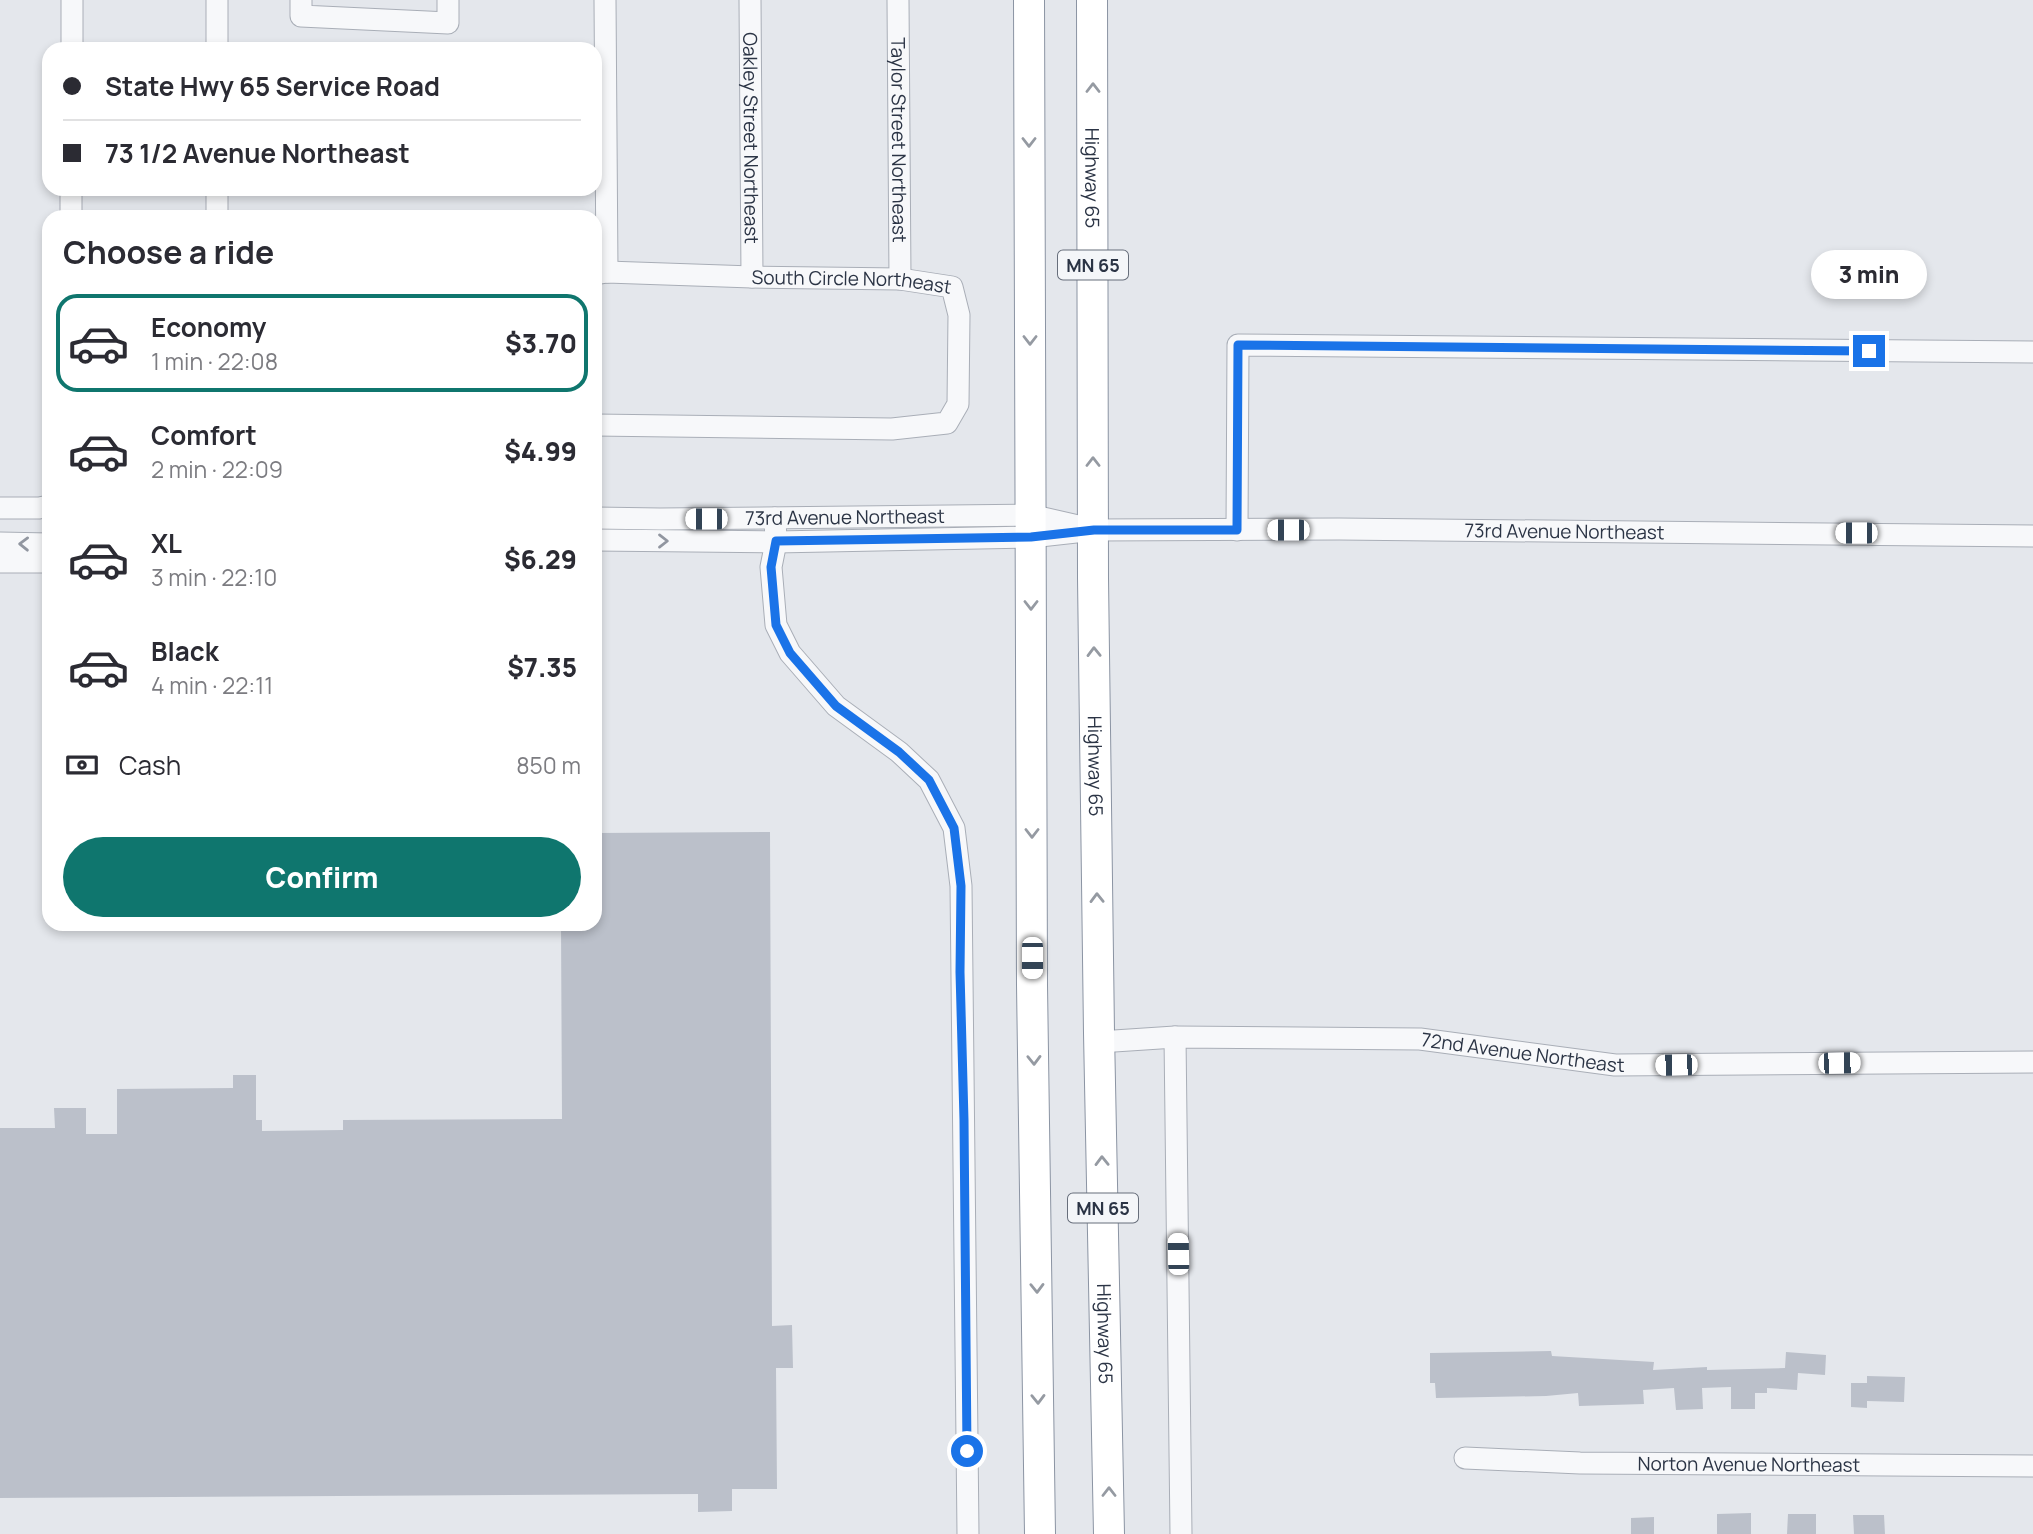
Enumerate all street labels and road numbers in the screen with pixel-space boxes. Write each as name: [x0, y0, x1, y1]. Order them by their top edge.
street label: Oakley Street Northeast: [737, 32, 765, 244]
street label: Taylor Street Northeast: [885, 37, 913, 243]
street label: Highway 65: [1079, 128, 1105, 228]
road number: MN 65: [1058, 250, 1128, 279]
street label: South Circle Northeast: [751, 264, 953, 300]
street label: 73rd Avenue Northeast: [745, 503, 945, 531]
street label: 73rd Avenue Northeast: [1464, 517, 1665, 545]
street label: Highway 65: [1082, 715, 1109, 816]
street label: 72nd Avenue Northeast: [1420, 1026, 1625, 1078]
road number: MN 65: [1068, 1194, 1138, 1223]
street label: Highway 65: [1091, 1283, 1119, 1384]
street label: Norton Avenue Northeast: [1637, 1450, 1860, 1478]

